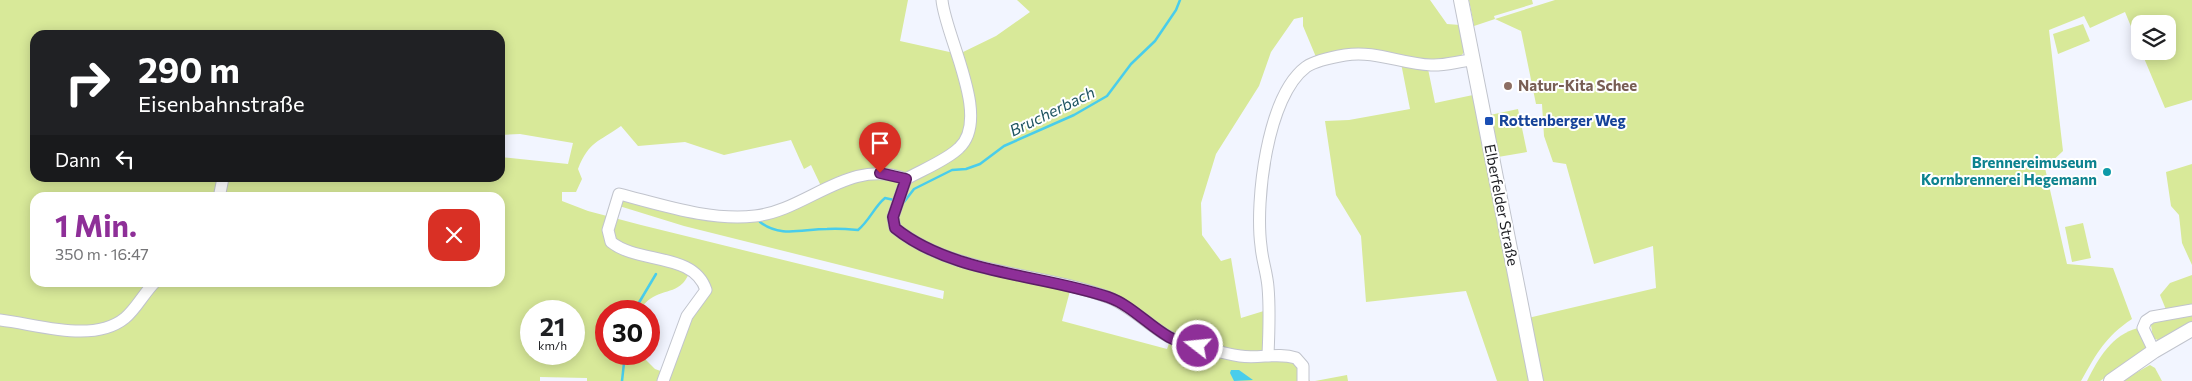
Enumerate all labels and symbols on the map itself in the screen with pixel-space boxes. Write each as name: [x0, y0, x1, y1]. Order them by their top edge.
place label: Natur-Kita Schee: [1518, 76, 1637, 94]
marker: Natur-Kita Schee: [1502, 80, 1514, 92]
water label: Brucherbach: [1006, 82, 1098, 139]
place label: Rottenberger Weg: [1499, 111, 1626, 129]
marker: Rottenberger Weg: [1483, 115, 1495, 127]
pin: [859, 122, 901, 173]
street label: Elberfelder Straße: [1481, 142, 1523, 267]
place label: Brennereimuseum Kornbrennerei Hegemann: [1921, 153, 2097, 188]
marker: Brennereimuseum Kornbrennerei Hegemann: [2101, 166, 2113, 178]
speed limit sign: 30: [595, 300, 660, 365]
position arrow: [1171, 319, 1223, 371]

